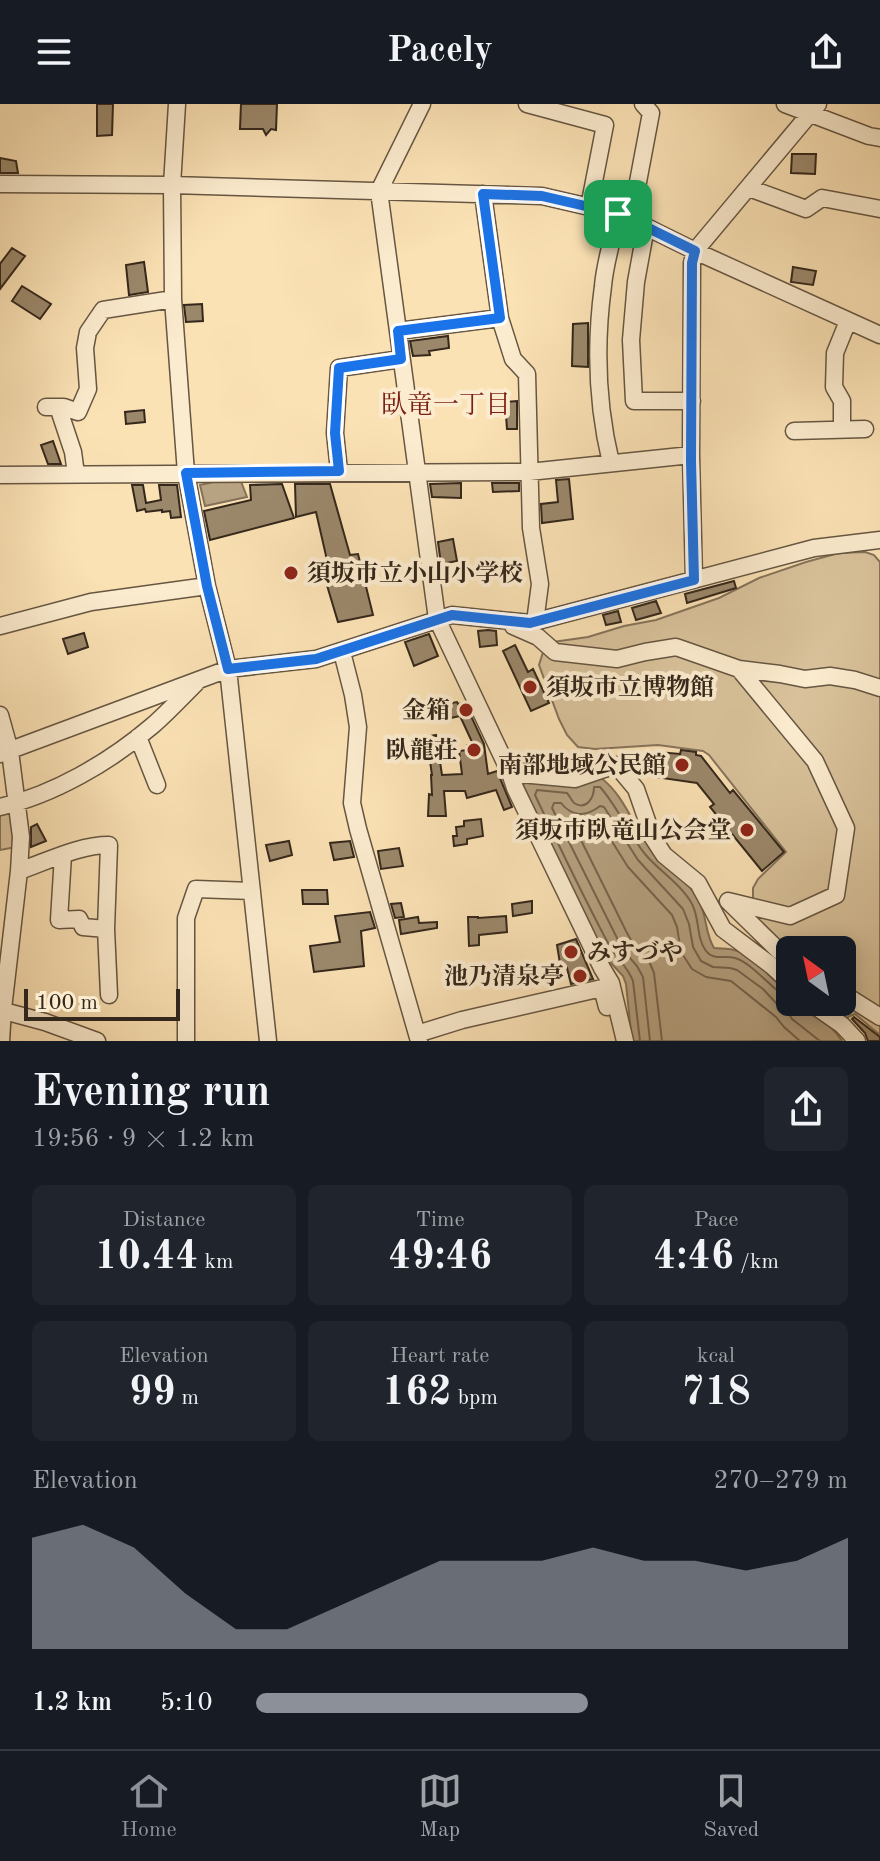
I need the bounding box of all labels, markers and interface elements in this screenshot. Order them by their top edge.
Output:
icon: menu [32,30,76,74]
icon: share [804,30,848,74]
text: Pacely [387,34,493,70]
pin [584,180,652,248]
icon: arrive [596,192,640,236]
district label: 臥竜一丁目 [381,391,511,419]
place label: 須坂市立小山小学校 [307,560,523,587]
marker: 須坂市立小山小学校 [282,564,300,582]
place label: 須坂市立博物館 [546,674,714,701]
marker: 須坂市立博物館 [521,678,539,696]
place label: 金箱 [402,697,450,724]
marker: 金箱 [457,701,475,719]
place label: 臥龍荘 [386,737,458,764]
marker: 臥龍荘 [465,741,483,759]
place label: 南部地域公民館 [498,752,666,779]
marker: 南部地域公民館 [673,756,691,774]
place label: 須坂市臥竜山公会堂 [515,817,731,844]
marker: 須坂市臥竜山公会堂 [738,821,756,839]
north arrow [776,936,856,1016]
map controls [776,936,856,1016]
place label: みすづや [587,940,683,966]
marker: みすづや [562,943,580,961]
place label: 池乃清泉亭 [444,963,564,990]
marker: 池乃清泉亭 [571,967,589,985]
scale bar [24,985,180,1021]
text: 100 m [36,992,98,1014]
button: share [764,1067,848,1151]
text: Evening run [32,1071,270,1115]
text: 19:56 · 9 × 1.2 km [32,1126,254,1152]
text: Distance [123,1209,205,1231]
text: Time [415,1209,465,1231]
text: Pace [694,1209,738,1231]
text: 10.44 [94,1238,198,1278]
text: 49:46 [388,1238,492,1278]
text: 4:46 [653,1238,734,1278]
text: km [198,1251,234,1273]
text: /km [734,1251,779,1273]
text: Elevation [119,1345,209,1367]
text: Heart rate [391,1345,489,1367]
text: kcal [697,1345,735,1367]
text: 99 [129,1374,175,1414]
text: 162 [382,1374,452,1414]
text: 718 [681,1374,751,1414]
text: m [175,1387,199,1409]
text: bpm [452,1387,498,1409]
text: Elevation [32,1468,138,1494]
text: 270–279 m [713,1468,848,1494]
text: 1.2 km [32,1690,112,1716]
text: 5:10 [160,1690,213,1716]
tab: Home [121,1769,177,1844]
tab: Map [418,1769,462,1844]
tab: Saved [703,1769,759,1844]

